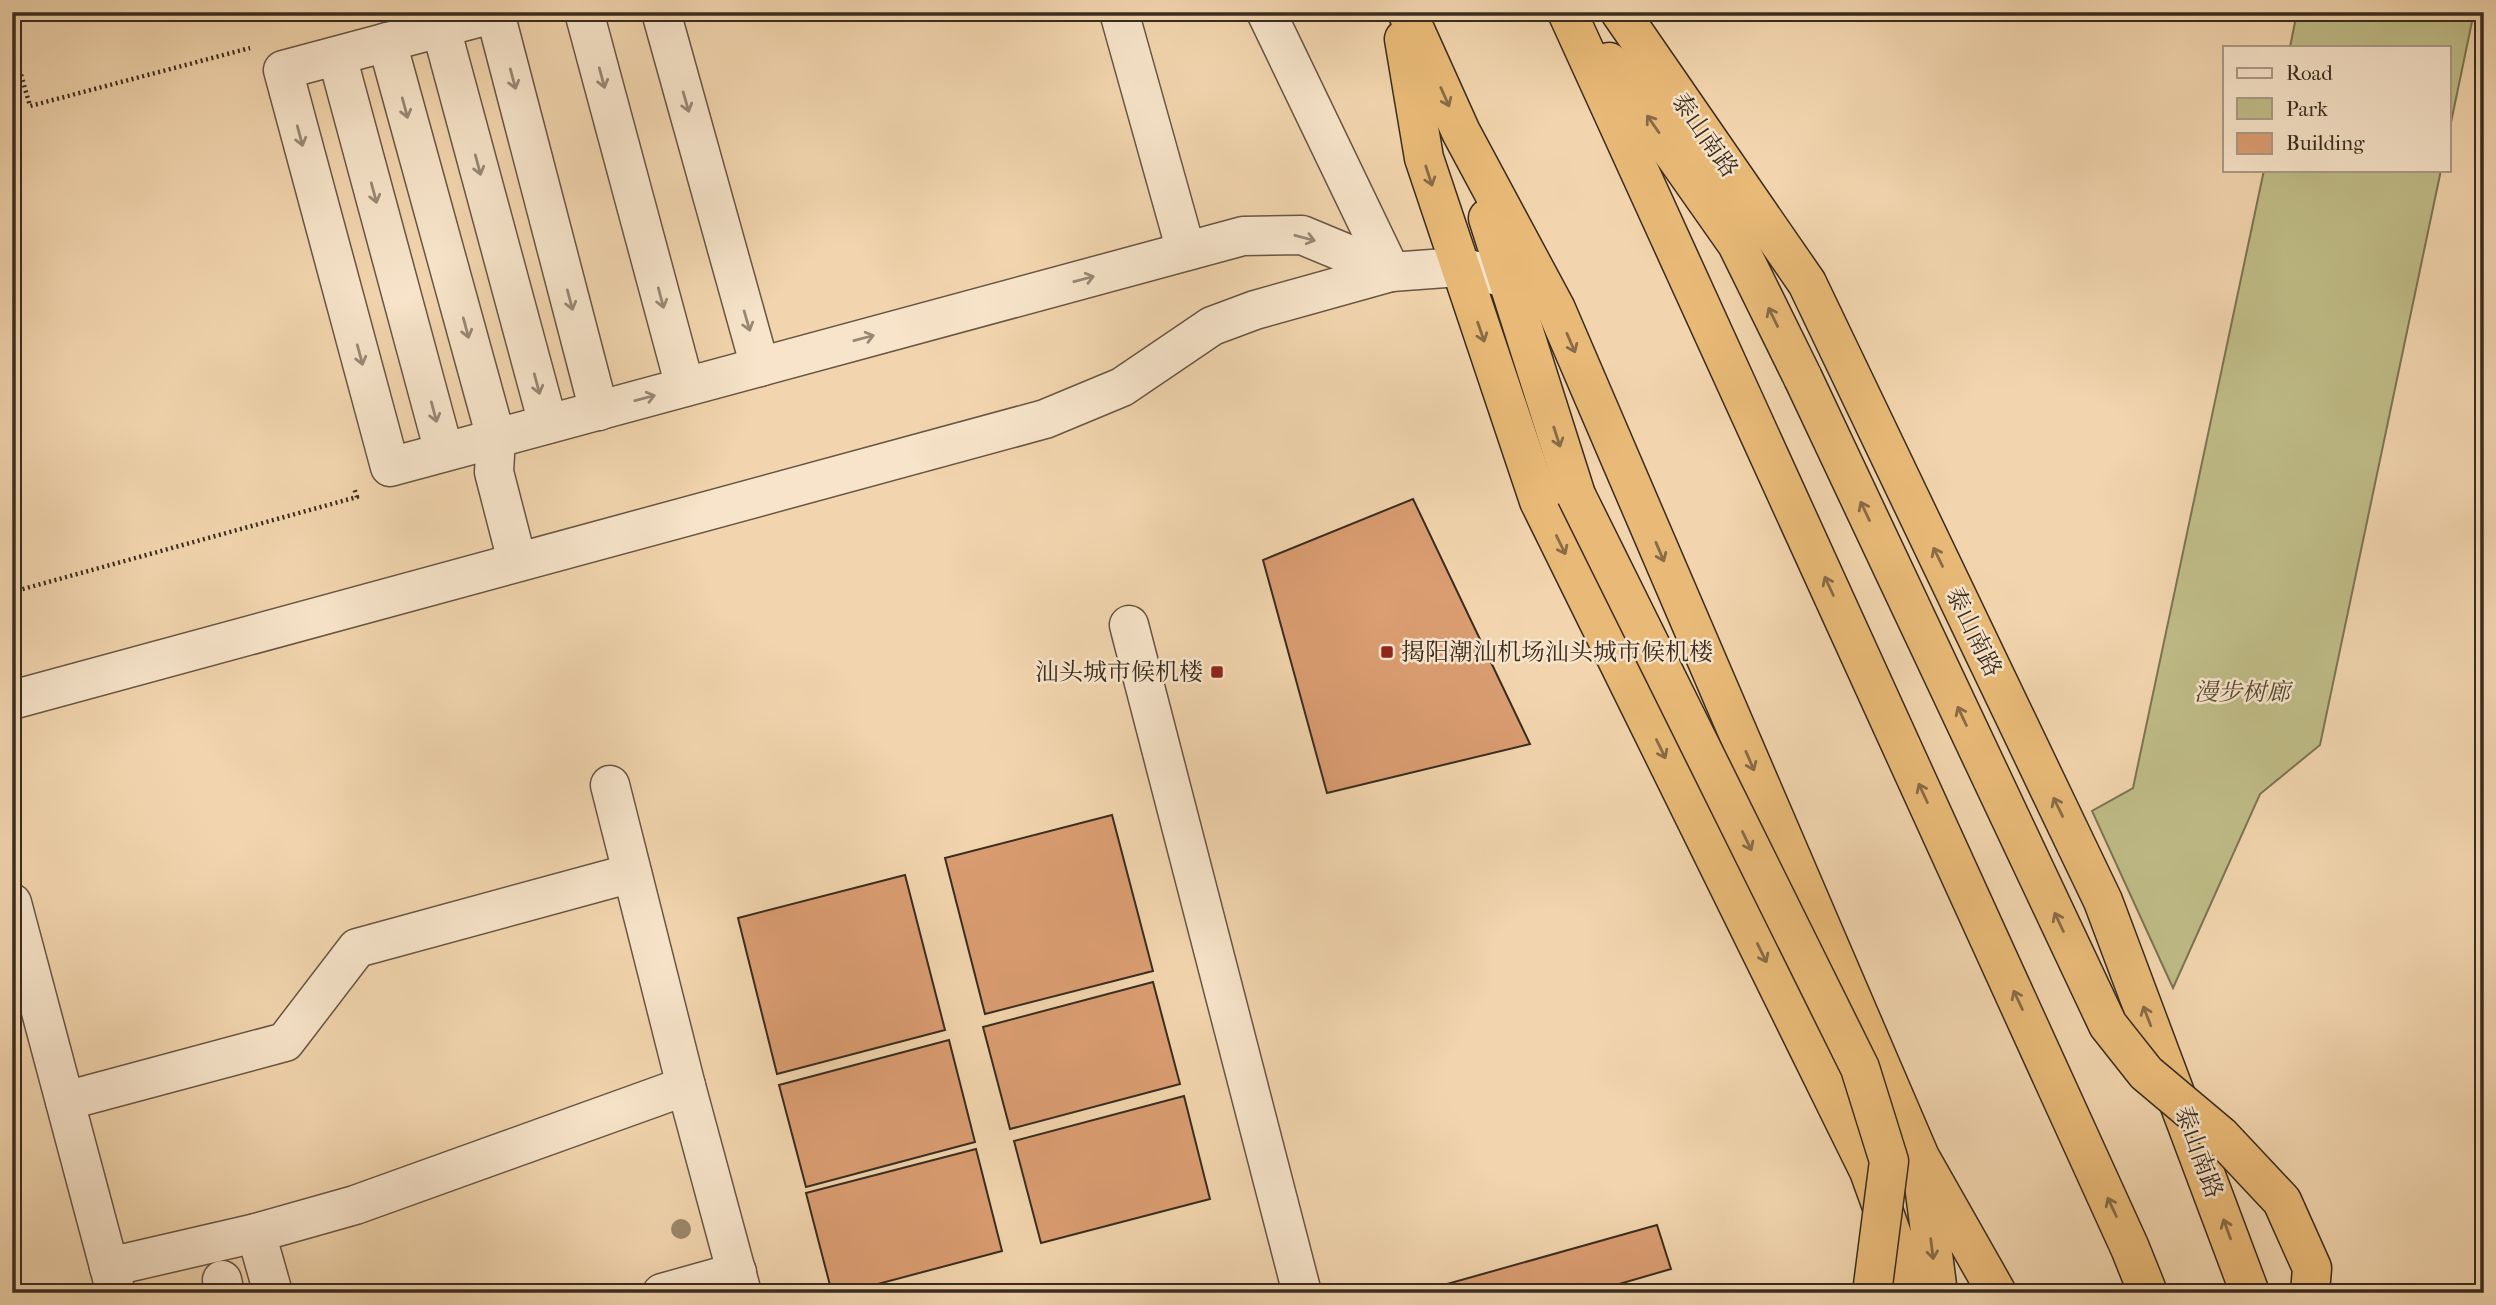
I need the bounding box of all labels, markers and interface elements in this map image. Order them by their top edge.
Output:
legend [2223,46,2450,172]
text: Road [2286,61,2333,85]
one-way arrow [596,66,609,89]
one-way arrow [507,68,520,90]
one-way arrow [1439,86,1452,107]
street label: 泰山南路 [1666,88,1744,182]
one-way arrow [680,90,693,112]
one-way arrow [400,97,413,119]
text: Park [2286,97,2328,121]
one-way arrow [1646,115,1660,134]
one-way arrow [295,124,308,146]
text: Building [2286,131,2365,155]
one-way arrow [472,153,485,176]
one-way arrow [1424,164,1437,186]
one-way arrow [369,181,382,203]
one-way arrow [1294,232,1316,245]
one-way arrow [1072,272,1095,285]
one-way arrow [656,287,669,309]
one-way arrow [564,288,577,310]
one-way arrow [1765,307,1779,328]
one-way arrow [741,309,754,332]
one-way arrow [460,316,473,338]
one-way arrow [1476,320,1488,342]
one-way arrow [853,331,875,344]
one-way arrow [1565,332,1578,353]
one-way arrow [354,344,367,366]
one-way arrow [532,373,545,395]
one-way arrow [633,391,656,404]
one-way arrow [428,401,441,423]
one-way arrow [1552,425,1564,447]
one-way arrow [1858,500,1871,521]
one-way arrow [1554,534,1568,555]
one-way arrow [1655,541,1668,562]
one-way arrow [1931,547,1945,568]
one-way arrow [1822,576,1835,598]
street label: 泰山南路 [1940,583,2008,681]
place label: 揭阳潮汕机场汕头城市候机楼 [1401,638,1713,666]
marker: 揭阳潮汕机场汕头城市候机楼 [1379,644,1395,660]
place label: 汕头城市候机楼 [1035,658,1203,686]
marker: 汕头城市候机楼 [1209,664,1225,680]
park label: 漫步树廊 [2194,678,2294,706]
one-way arrow [1955,706,1968,727]
one-way arrow [1655,738,1669,759]
one-way arrow [1744,750,1757,771]
one-way arrow [1916,783,1929,805]
one-way arrow [2051,796,2064,818]
one-way arrow [1741,830,1755,851]
one-way arrow [2052,912,2065,933]
one-way arrow [1755,942,1769,963]
one-way arrow [2011,990,2024,1012]
one-way arrow [2140,1005,2152,1027]
street label: 泰山南路 [2169,1102,2229,1202]
one-way arrow [2105,1197,2118,1219]
one-way arrow [2220,1218,2232,1240]
one-way arrow [1926,1238,1939,1260]

